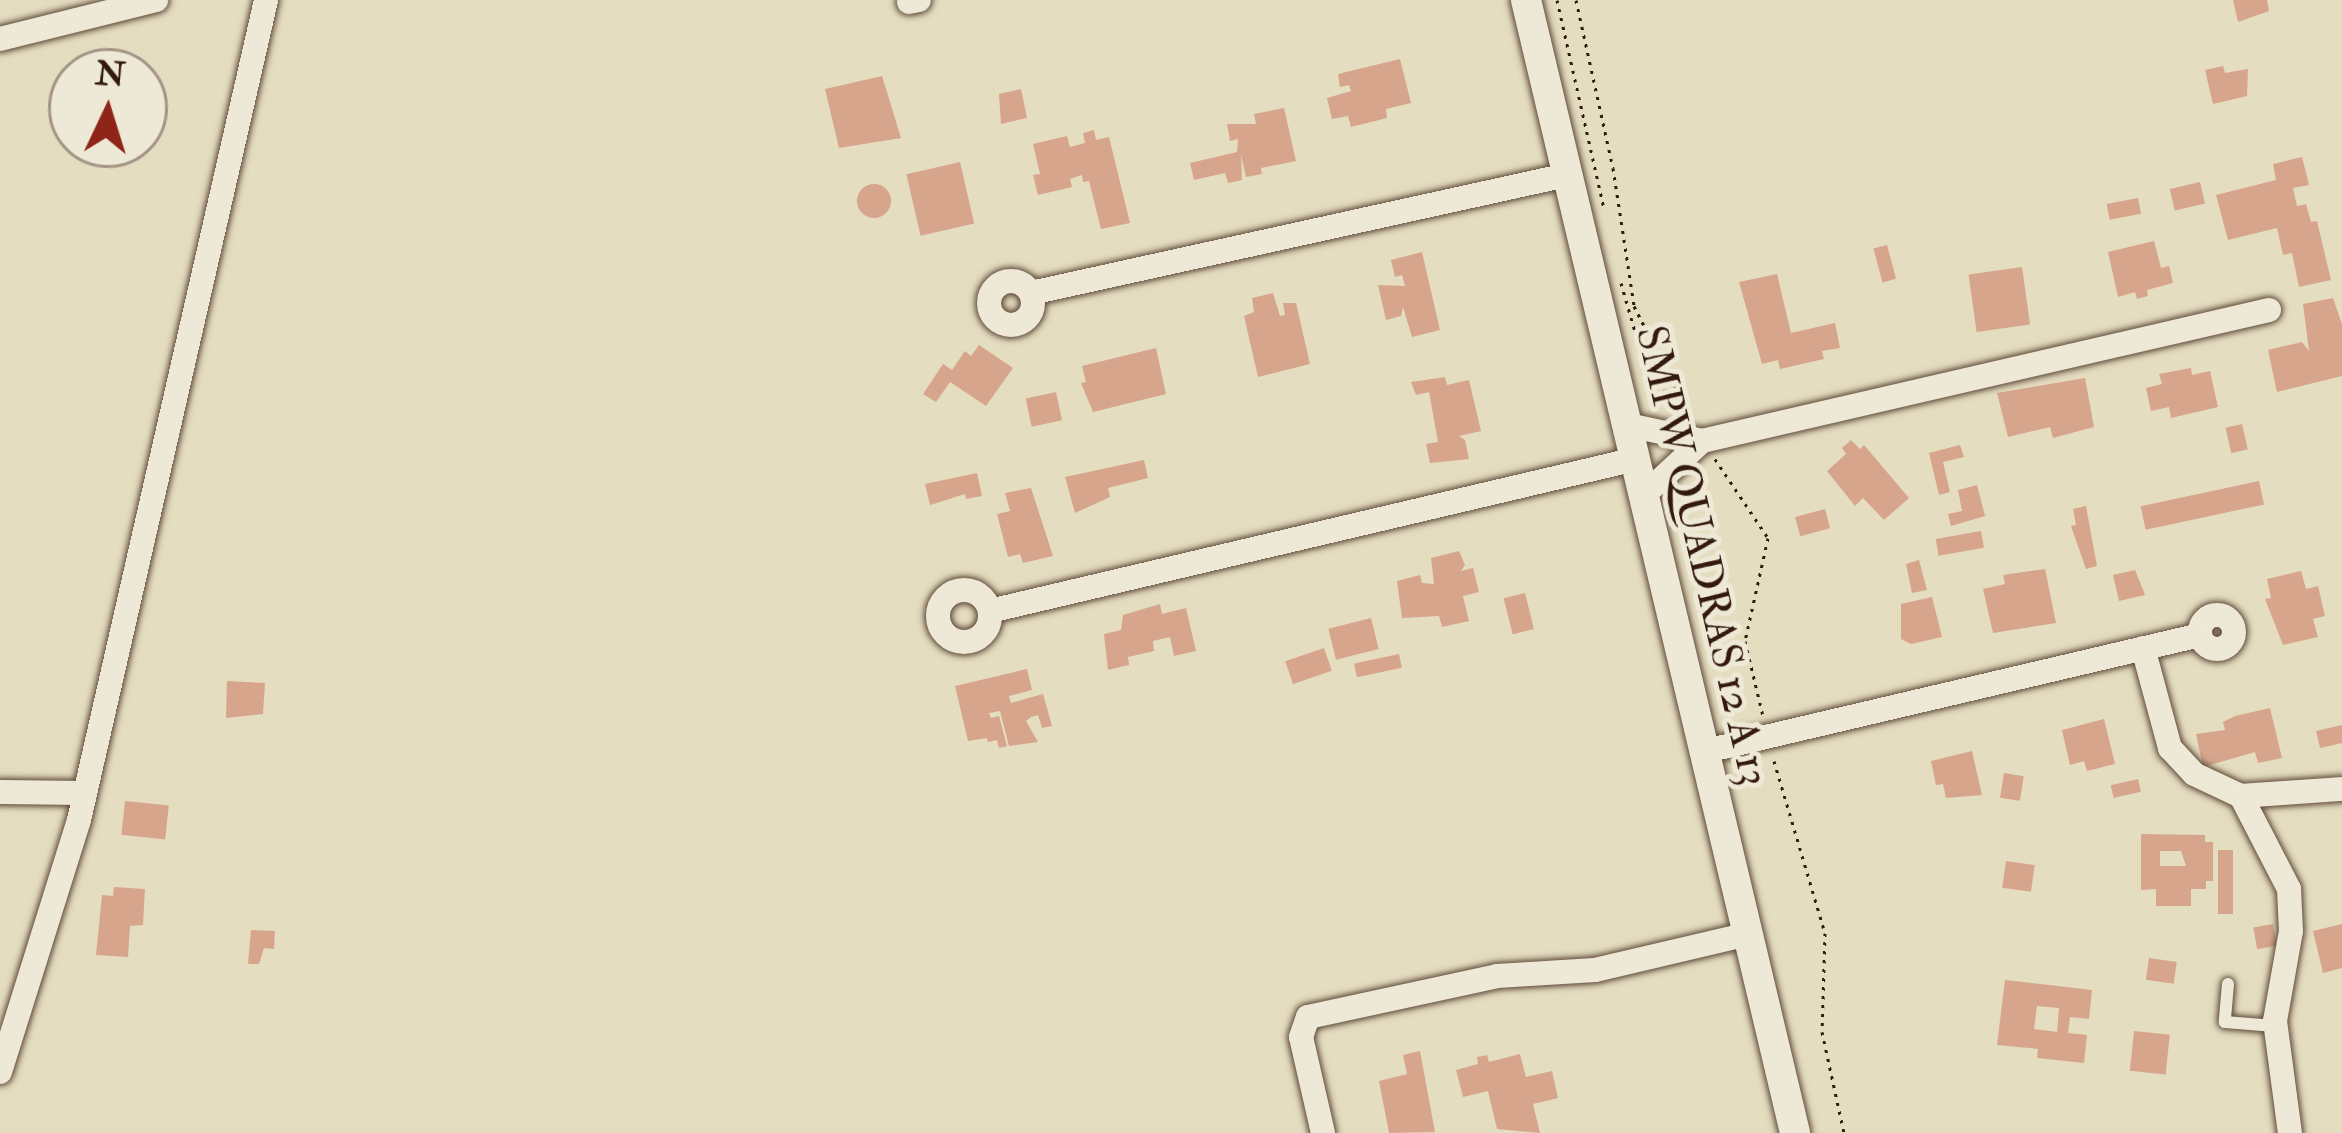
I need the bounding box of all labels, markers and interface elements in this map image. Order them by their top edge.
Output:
north arrow [48,48,168,168]
text: N [94,53,127,96]
street label: SMPW QUADRAS 12 A 13 [1625,321,1779,791]

